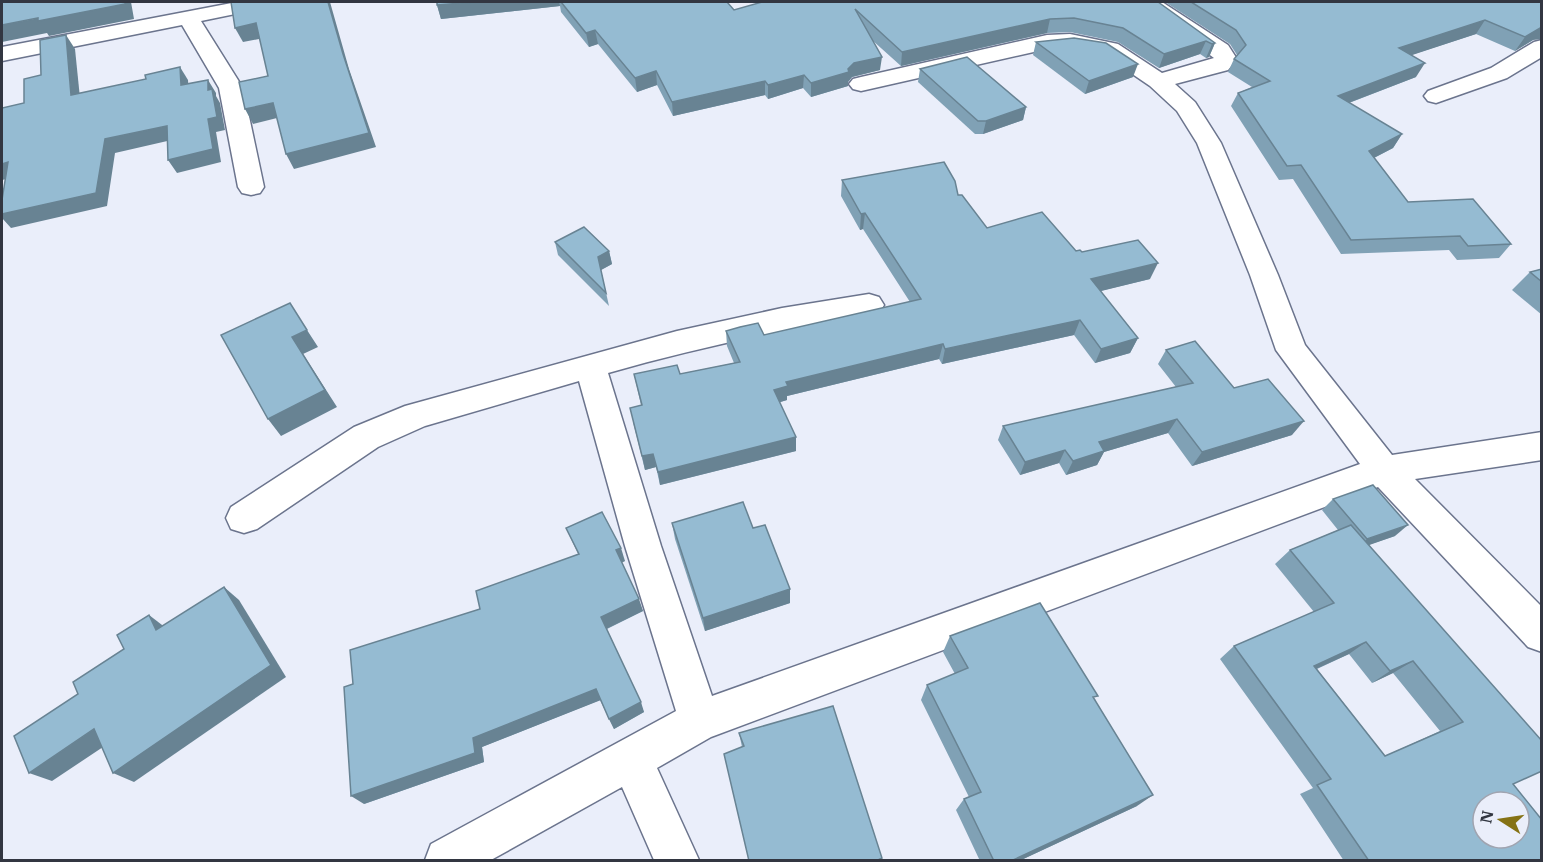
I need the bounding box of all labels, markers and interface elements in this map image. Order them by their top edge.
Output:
north arrow [1471,790,1531,850]
text: N [1475,809,1497,825]

